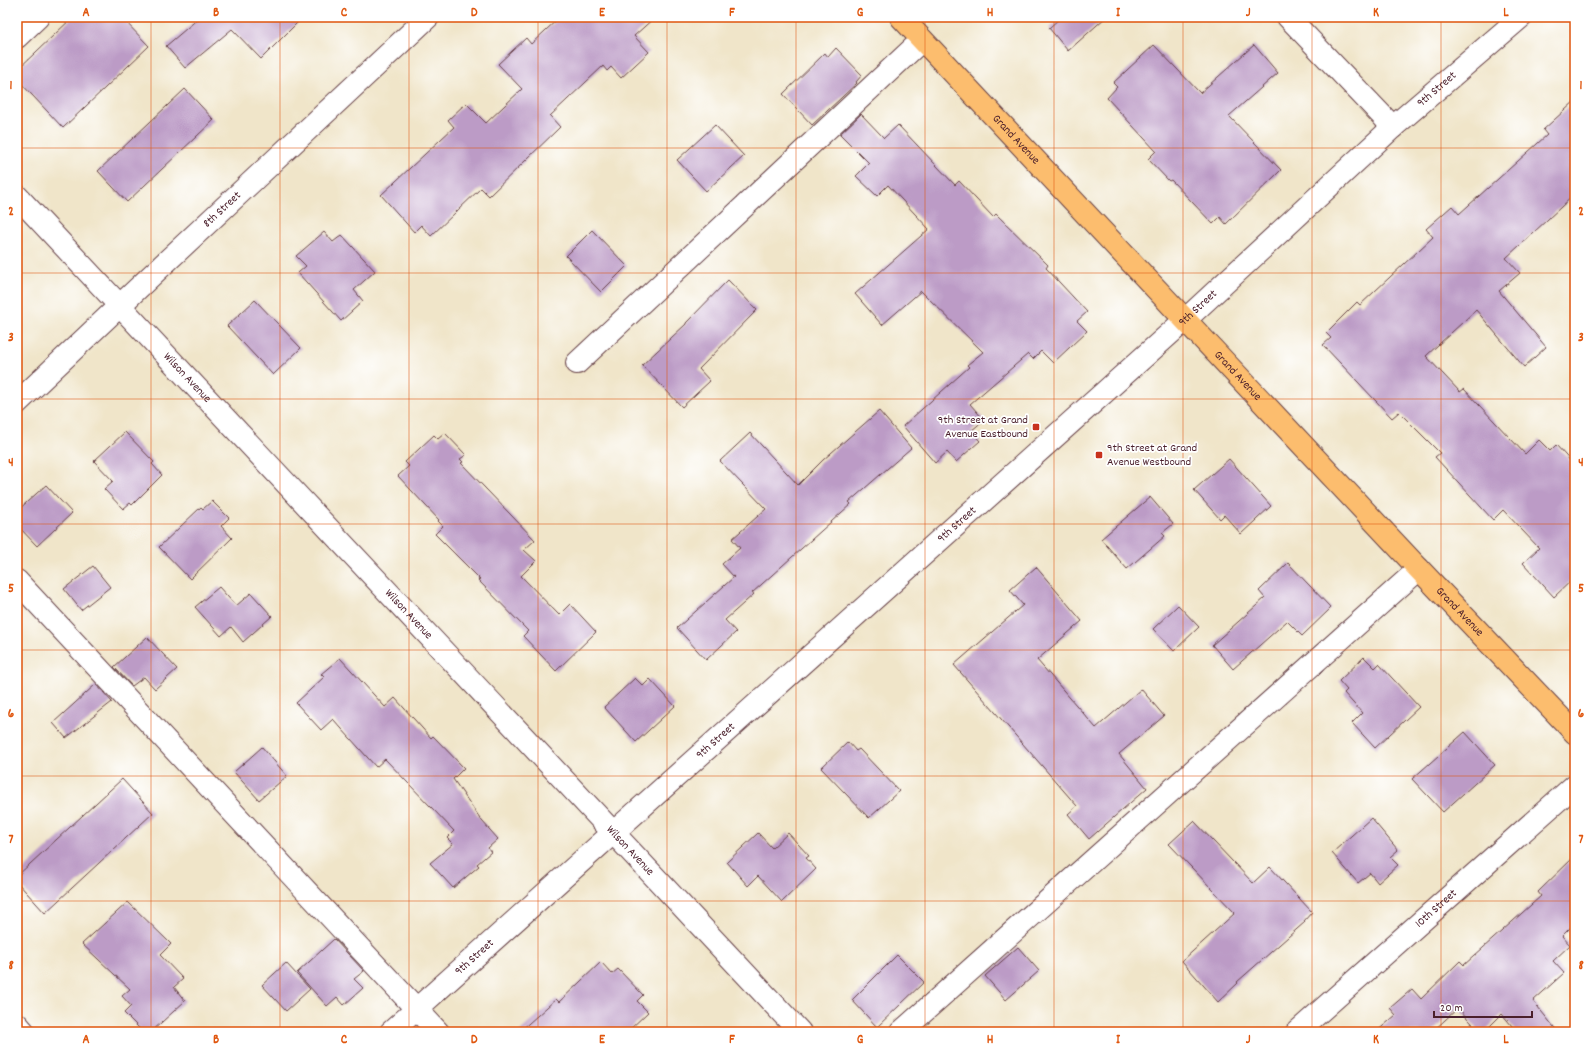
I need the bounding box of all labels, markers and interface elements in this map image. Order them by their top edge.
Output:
text: A [82,4,90,23]
text: B [213,4,219,23]
text: C [341,4,348,23]
text: D [471,4,478,23]
text: E [599,4,606,23]
text: F [729,4,735,23]
text: G [857,4,864,23]
text: H [987,4,994,23]
text: I [1116,4,1121,23]
text: J [1246,4,1251,23]
text: K [1373,4,1379,23]
text: L [1503,4,1509,23]
street label: 9th Street [1413,67,1461,111]
text: 1 [10,77,13,96]
text: 1 [1580,77,1583,96]
street label: Grand Avenue [988,111,1044,168]
street label: 8th Street [199,187,245,232]
text: 2 [8,203,14,222]
text: 2 [1578,203,1584,222]
street label: 9th Street [1175,285,1221,330]
text: 3 [8,329,14,348]
text: 3 [1578,329,1584,348]
street label: Grand Avenue [1210,347,1265,405]
street label: Wilson Avenue [159,349,215,407]
place label: 9th Street at Grand Avenue Eastbound [938,412,1028,443]
marker: 9th Street at Grand Avenue Eastbound [1031,422,1041,432]
place label: 9th Street at Grand Avenue Westbound [1107,440,1197,471]
marker: 9th Street at Grand Avenue Westbound [1094,450,1104,460]
text: 4 [8,454,14,473]
text: 4 [1578,454,1584,473]
street label: 9th Street [934,502,981,547]
text: 5 [8,580,14,599]
text: 5 [1578,580,1584,599]
street label: Grand Avenue [1432,583,1488,640]
street label: Wilson Avenue [381,585,437,643]
text: 6 [8,705,15,724]
text: 6 [1578,705,1585,724]
street label: 9th Street [692,718,739,763]
street label: Wilson Avenue [602,822,658,880]
text: 7 [9,831,14,850]
text: 7 [1579,831,1584,850]
street label: 10th Street [1411,885,1461,932]
street label: 9th Street [451,935,498,979]
text: 8 [8,957,14,976]
text: 8 [1578,957,1584,976]
scale bar [1434,993,1532,1019]
text: 20 m [1440,1000,1463,1017]
text: A [82,1031,90,1049]
text: B [213,1031,219,1049]
text: C [341,1031,348,1049]
text: D [471,1031,478,1049]
text: E [599,1031,606,1049]
text: F [729,1031,735,1049]
text: G [857,1031,864,1049]
text: H [987,1031,994,1049]
text: I [1116,1031,1121,1049]
text: J [1246,1031,1251,1049]
text: K [1373,1031,1379,1049]
text: L [1503,1031,1509,1049]

